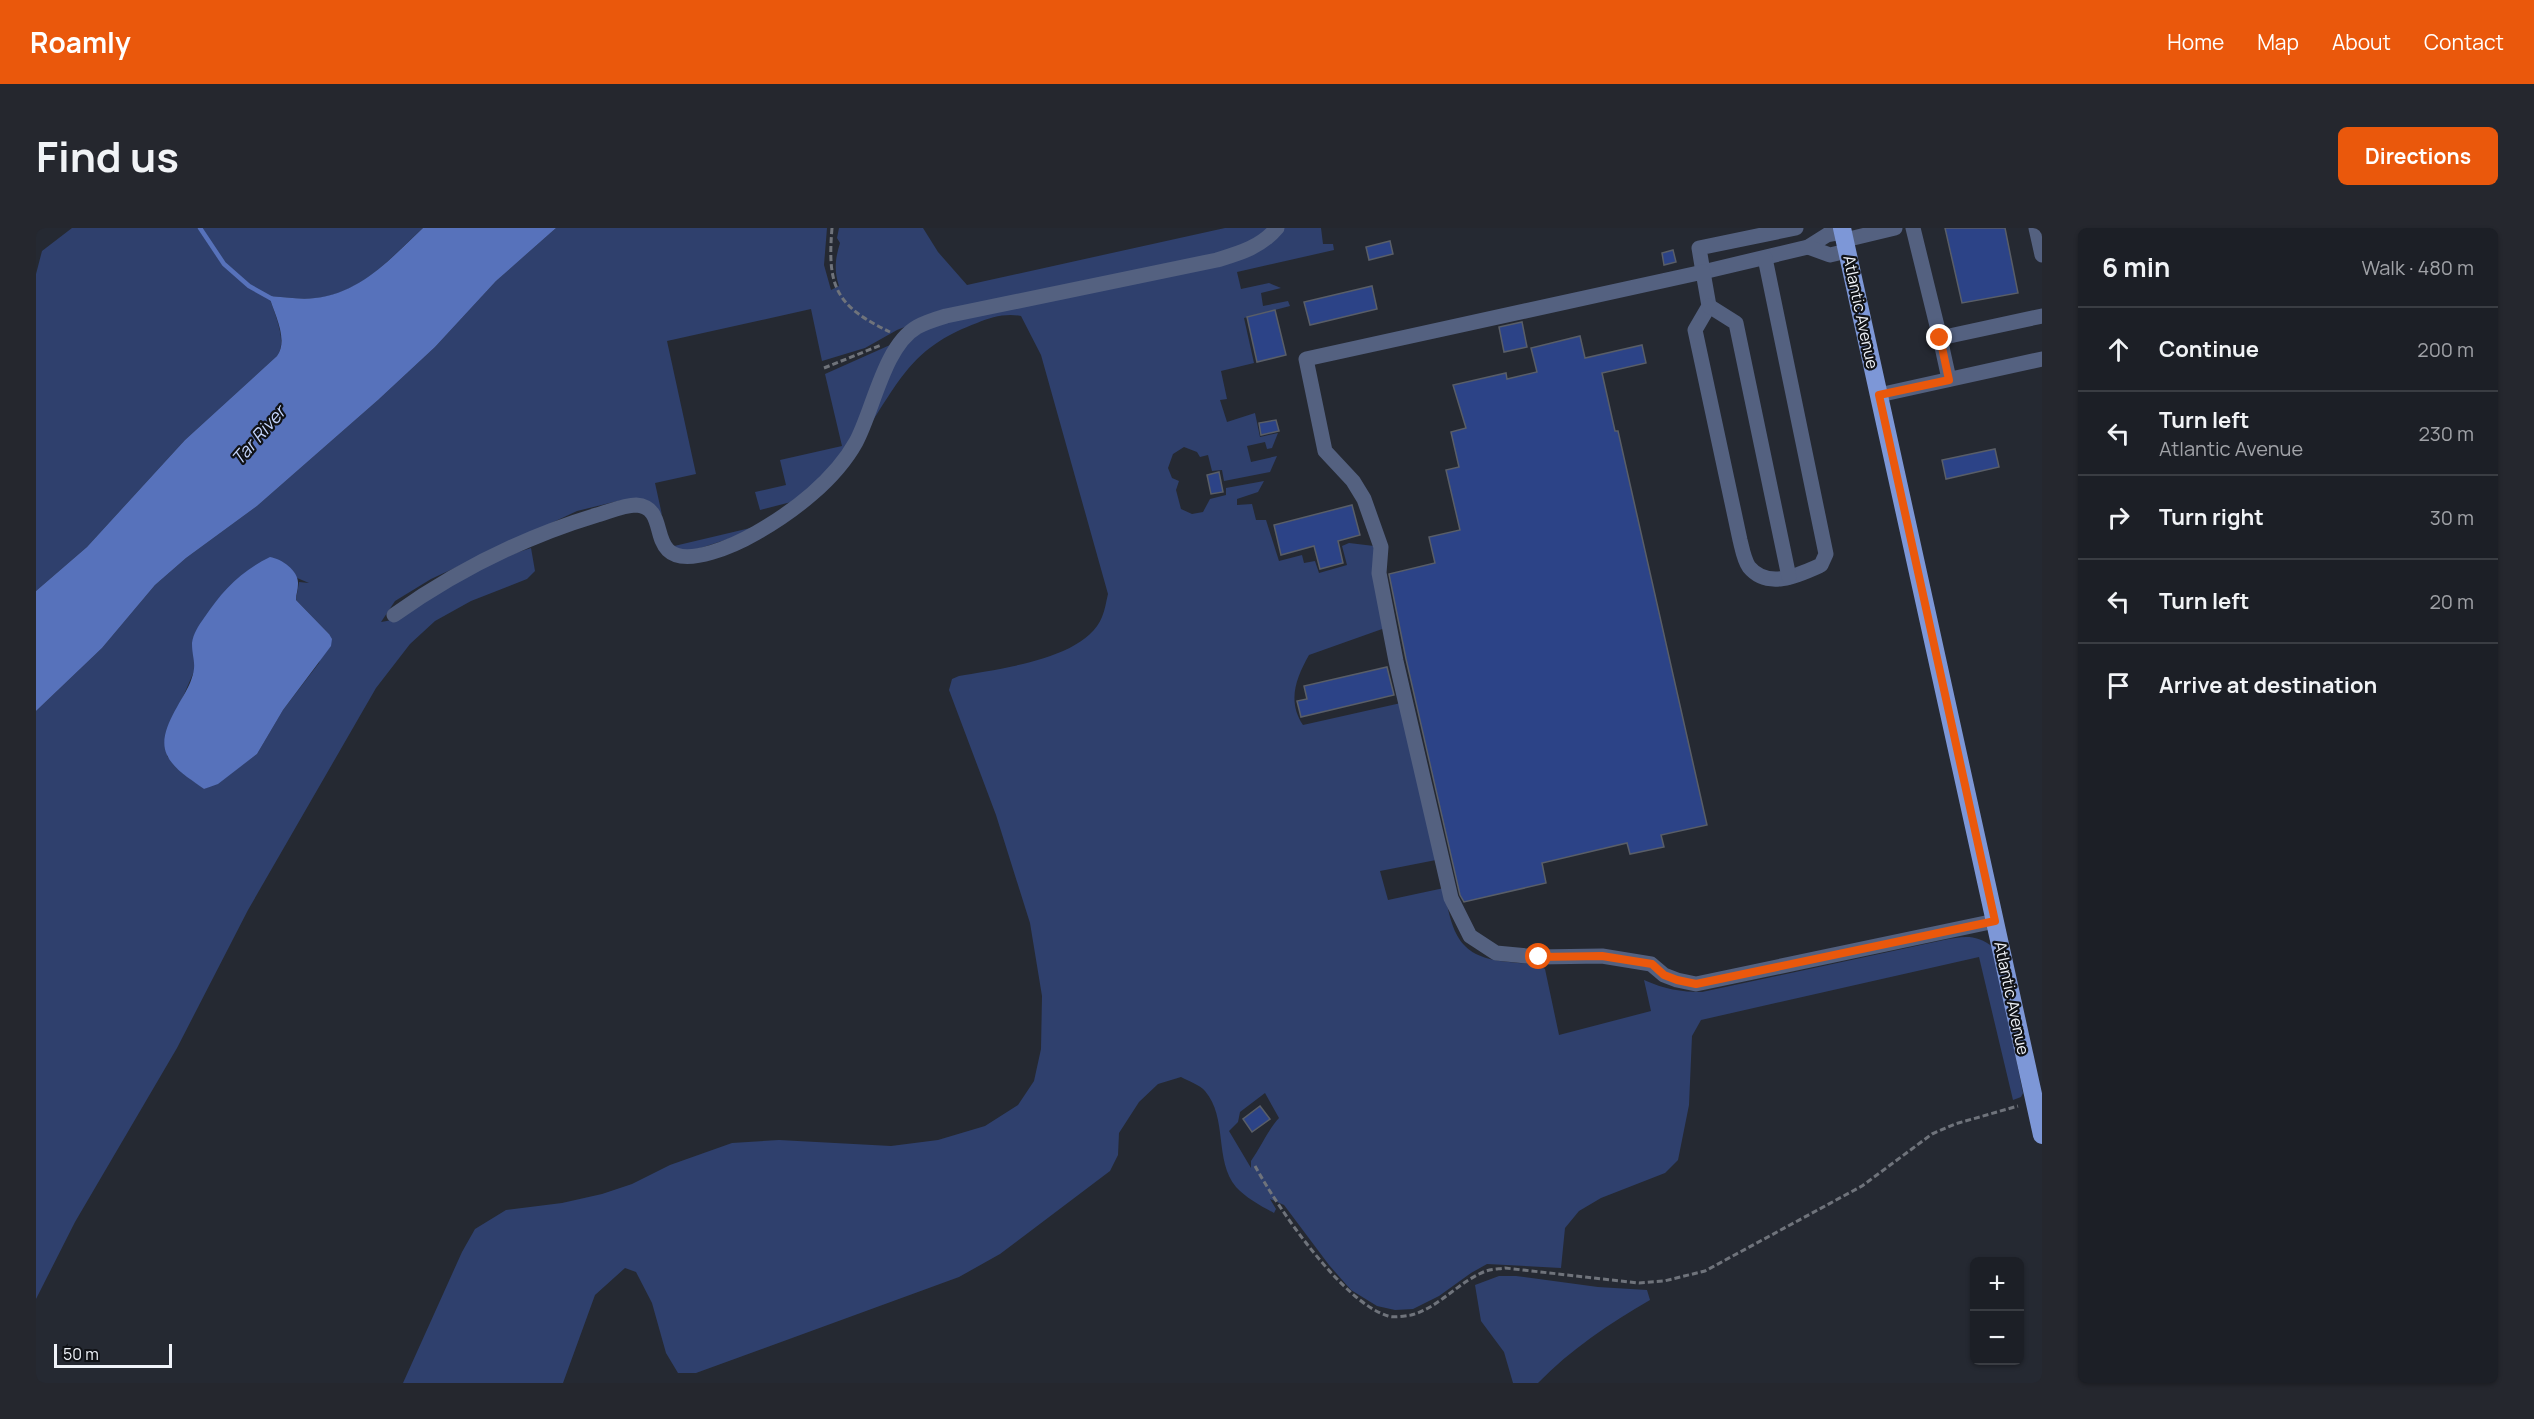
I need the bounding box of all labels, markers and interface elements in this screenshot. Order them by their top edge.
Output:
text: Roamly [30,23,131,61]
text: Home [2167,28,2224,56]
text: Map [2257,28,2299,56]
text: About [2332,28,2391,56]
text: Contact [2424,28,2504,56]
text: Find us [36,127,179,185]
button: Directions [2338,127,2498,185]
text: 6 min [2102,249,2170,285]
street label: Atlantic Avenue [1838,253,1884,371]
text: Walk · 480 m [2361,254,2474,281]
route end [1926,324,1952,350]
icon: ahead [2102,333,2135,366]
text: Continue [2159,334,2259,364]
text: 200 m [2417,336,2474,363]
water label: Tar River [226,398,292,470]
text: Turn left [2159,405,2249,435]
icon: left [2102,417,2135,450]
text: 230 m [2418,420,2474,447]
text: Atlantic Avenue [2159,435,2303,462]
icon: right [2102,501,2135,534]
text: Turn right [2159,502,2264,532]
text: 30 m [2430,504,2474,531]
icon: left [2102,585,2135,618]
text: Turn left [2159,586,2249,616]
text: 20 m [2429,588,2474,615]
icon: arrive [2102,669,2135,702]
text: Arrive at destination [2159,670,2377,700]
street label: Atlantic Avenue [1989,939,2035,1057]
route start [1525,943,1551,969]
map controls [1970,1257,2024,1365]
button: + [1970,1257,2024,1311]
button: − [1970,1311,2024,1365]
scale bar [54,1341,172,1368]
text: 50 m [63,1343,99,1365]

